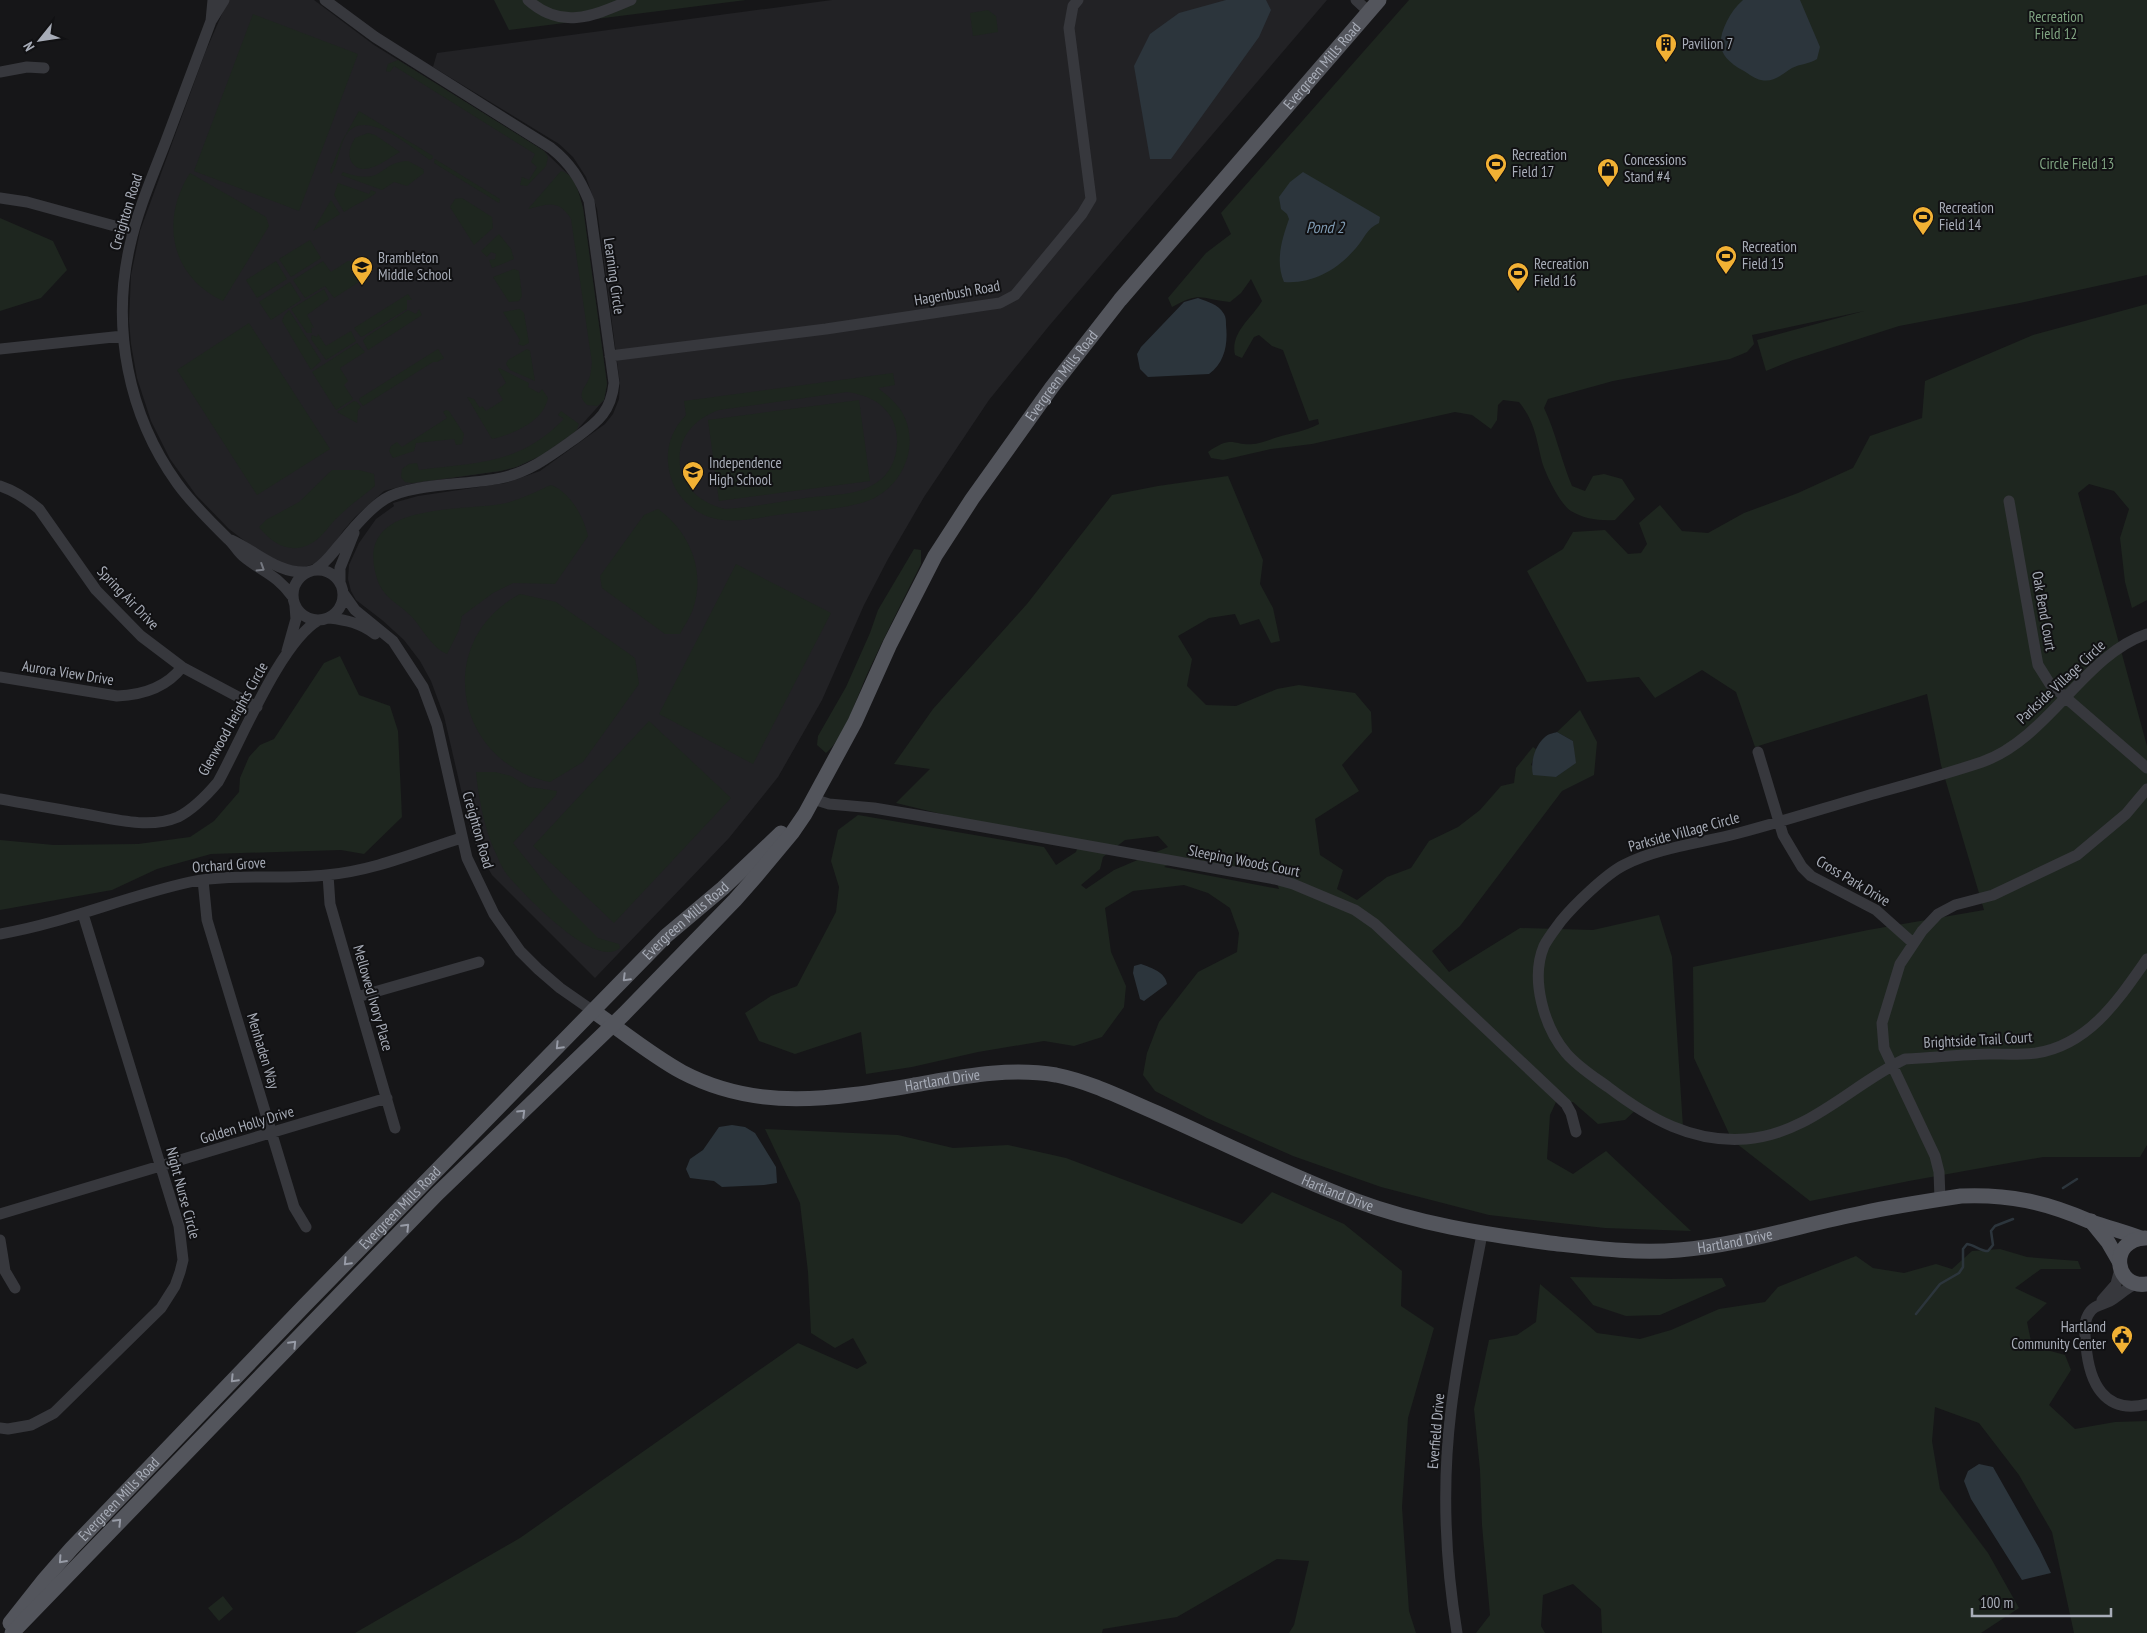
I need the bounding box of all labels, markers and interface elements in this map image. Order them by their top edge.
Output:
park label: Recreation Field 12 [2029,7,2083,43]
north arrow [15,15,65,65]
street label: Evergreen Mills Road [1279,18,1365,113]
building icon: Pavilion 7 [1654,32,1678,63]
place label: Pavilion 7 [1682,34,1733,53]
text: N [19,39,38,54]
place label: Recreation Field 17 [1512,145,1567,181]
place label: Concessions Stand #4 [1624,150,1686,186]
sports icon: Recreation Field 17 [1484,152,1508,183]
park label: Circle Field 13 [2040,154,2114,173]
shop icon: Concessions Stand #4 [1596,157,1620,188]
street label: Creighton Road [105,171,146,252]
place label: Recreation Field 14 [1939,198,1994,234]
sports icon: Recreation Field 14 [1911,205,1935,236]
water label: Pond 2 [1306,217,1346,237]
street label: Learning Circle [600,236,629,315]
place label: Recreation Field 15 [1742,237,1797,273]
sports icon: Recreation Field 15 [1714,244,1738,275]
place label: Brambleton Middle School [378,248,452,284]
place label: Recreation Field 16 [1534,254,1589,290]
school or university icon: Brambleton Middle School [350,255,374,286]
sports icon: Recreation Field 16 [1506,261,1530,292]
street label: Hagenbush Road [913,276,1001,309]
street label: Evergreen Mills Road [1021,326,1102,425]
place label: Independence High School [709,453,782,489]
school or university icon: Independence High School [681,460,705,491]
street label: Spring Air Drive [93,562,163,633]
one-way arrow [255,562,265,571]
street label: Oak Bend Court [2028,570,2061,652]
street label: Parkside Village Circle [2012,636,2109,728]
street label: Aurora View Drive [21,656,115,689]
street label: Glenwood Heights Circle [193,659,272,779]
street label: Creighton Road [458,789,499,871]
street label: Parkside Village Circle [1626,808,1742,856]
street label: Sleeping Woods Court [1187,840,1302,881]
street label: Cross Park Drive [1813,851,1894,910]
street label: Orchard Grove [191,852,266,877]
street label: Evergreen Mills Road [638,877,733,964]
street label: Mellowed Ivory Place [349,943,398,1053]
one-way arrow [623,972,632,981]
street label: Menhaden Way [243,1011,284,1091]
street label: Brightside Trail Court [1923,1027,2033,1052]
one-way arrow [556,1041,565,1050]
street label: Hartland Drive [903,1065,981,1095]
street label: Golden Holly Drive [198,1101,296,1148]
one-way arrow [517,1110,526,1119]
street label: Night Nurse Circle [162,1145,205,1241]
street label: Evergreen Mills Road [355,1162,445,1253]
street label: Hartland Drive [1299,1170,1376,1215]
one-way arrow [400,1223,409,1232]
street label: Hartland Drive [1696,1224,1774,1257]
one-way arrow [344,1256,353,1265]
place label: Hartland Community Center [2011,1317,2107,1353]
public building icon: Hartland Community Center [2110,1324,2134,1355]
one-way arrow [287,1340,296,1349]
one-way arrow [231,1373,240,1382]
street label: Everfield Drive [1423,1392,1448,1470]
street label: Evergreen Mills Road [74,1453,163,1545]
one-way arrow [112,1519,121,1528]
one-way arrow [58,1554,67,1563]
scale bar [1972,1586,2111,1618]
text: 100 m [1980,1593,2013,1612]

